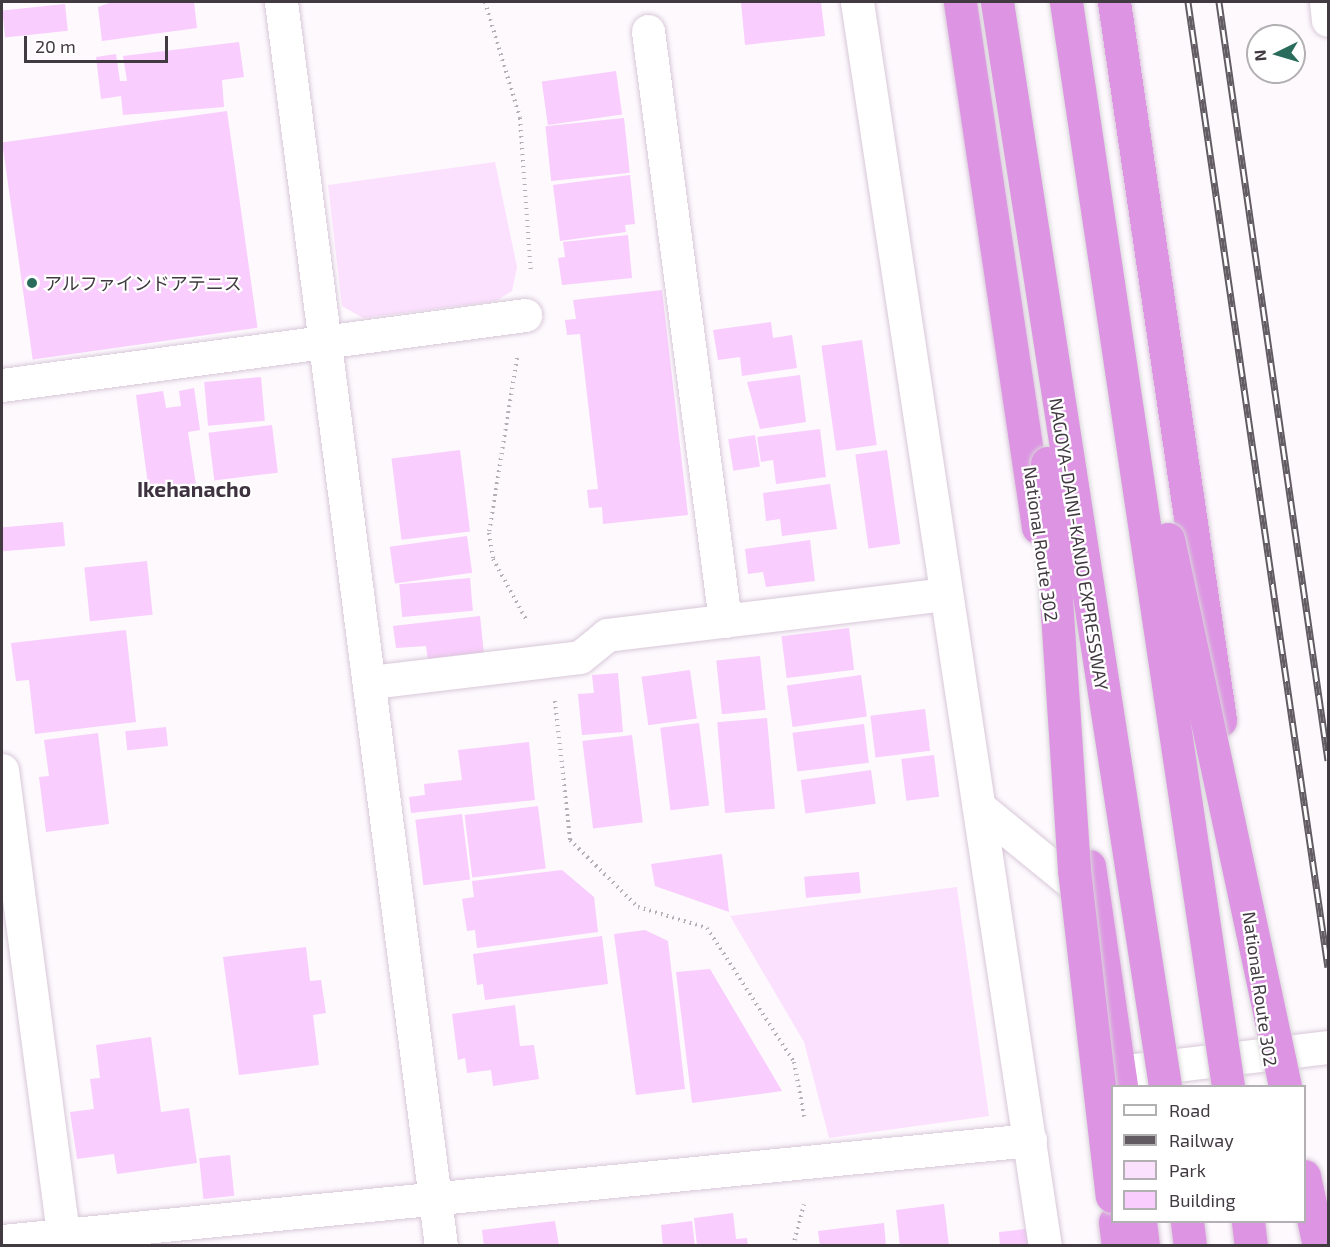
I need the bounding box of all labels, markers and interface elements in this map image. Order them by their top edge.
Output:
scale bar [27,24,171,62]
north arrow [1246,24,1306,84]
text: 20 m [35,35,76,57]
text: N [1250,49,1270,62]
place label: アルファインドアテニス [44,272,242,294]
marker: アルファインドアテニス [25,276,39,290]
street label: NAGOYA-DAINI-KANJO EXPRESSWAY [1045,396,1113,692]
street label: National Route 302 [1019,465,1063,623]
district label: Ikehanacho [137,476,251,502]
street label: National Route 302 [1238,910,1282,1068]
legend [1111,1085,1306,1223]
text: Road [1169,1099,1210,1121]
text: Railway [1169,1129,1234,1151]
text: Park [1169,1159,1206,1181]
text: Building [1169,1189,1236,1211]

